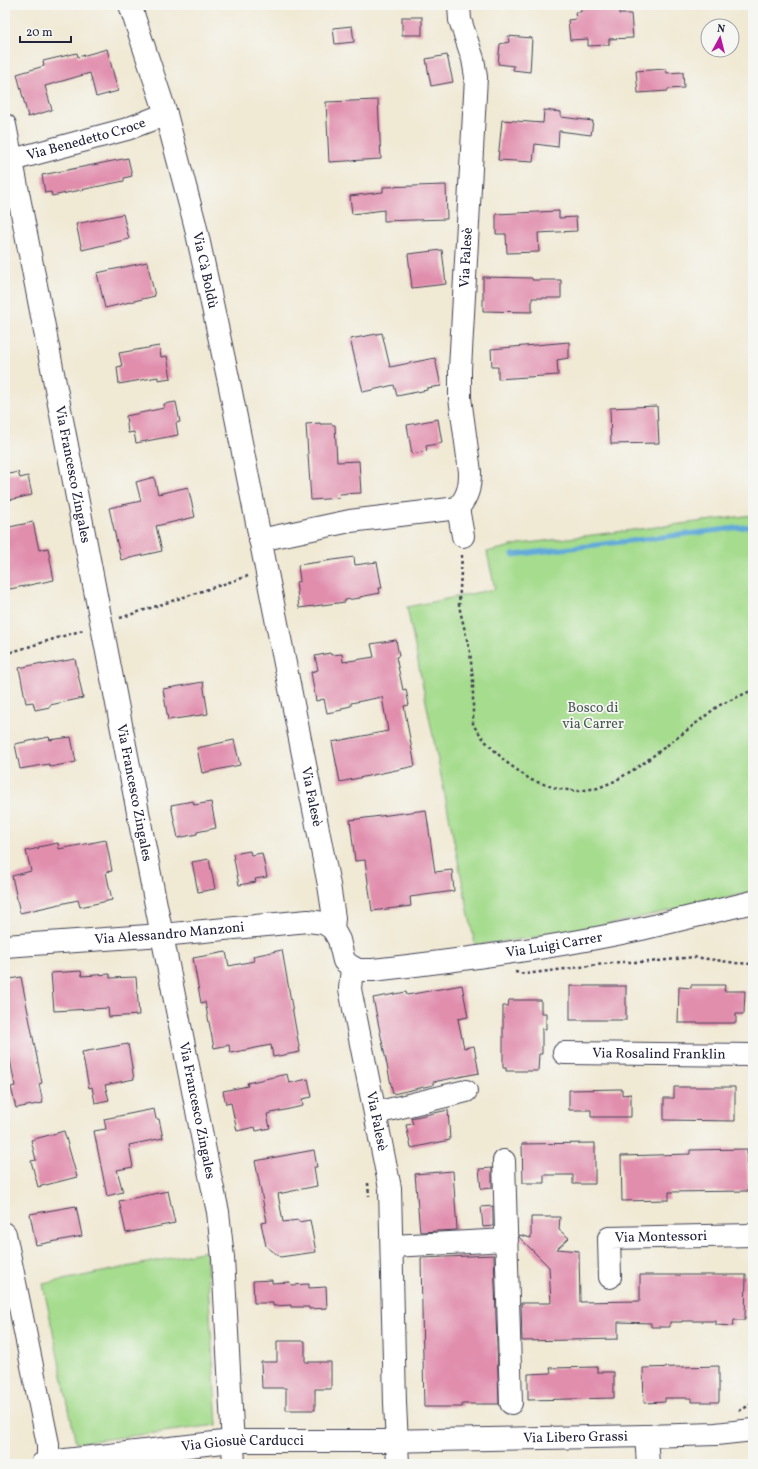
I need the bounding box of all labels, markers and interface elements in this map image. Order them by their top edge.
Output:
scale bar [20,18,71,44]
north arrow [700,18,740,58]
text: N [716,22,726,37]
text: 20 m [26,25,53,41]
street label: Via Benedetto Croce [24,113,149,165]
street label: Via Falesè [455,226,477,288]
street label: Via Cà Boldù [187,230,222,311]
street label: Via Francesco Zingales [50,404,95,545]
park label: Bosco di via Carrer [562,699,624,734]
street label: Via Francesco Zingales [112,722,157,863]
street label: Via Falesè [296,765,327,829]
street label: Via Alessandro Manzoni [94,918,245,949]
street label: Via Luigi Carrer [505,928,604,963]
street label: Via Francesco Zingales [174,1040,220,1181]
street label: Via Rosalind Franklin [592,1044,726,1064]
street label: Via Falesè [361,1090,392,1153]
street label: Via Montessori [615,1226,707,1247]
street label: Via Libero Grassi [523,1427,628,1448]
street label: Via Giosuè Carducci [180,1432,304,1456]

